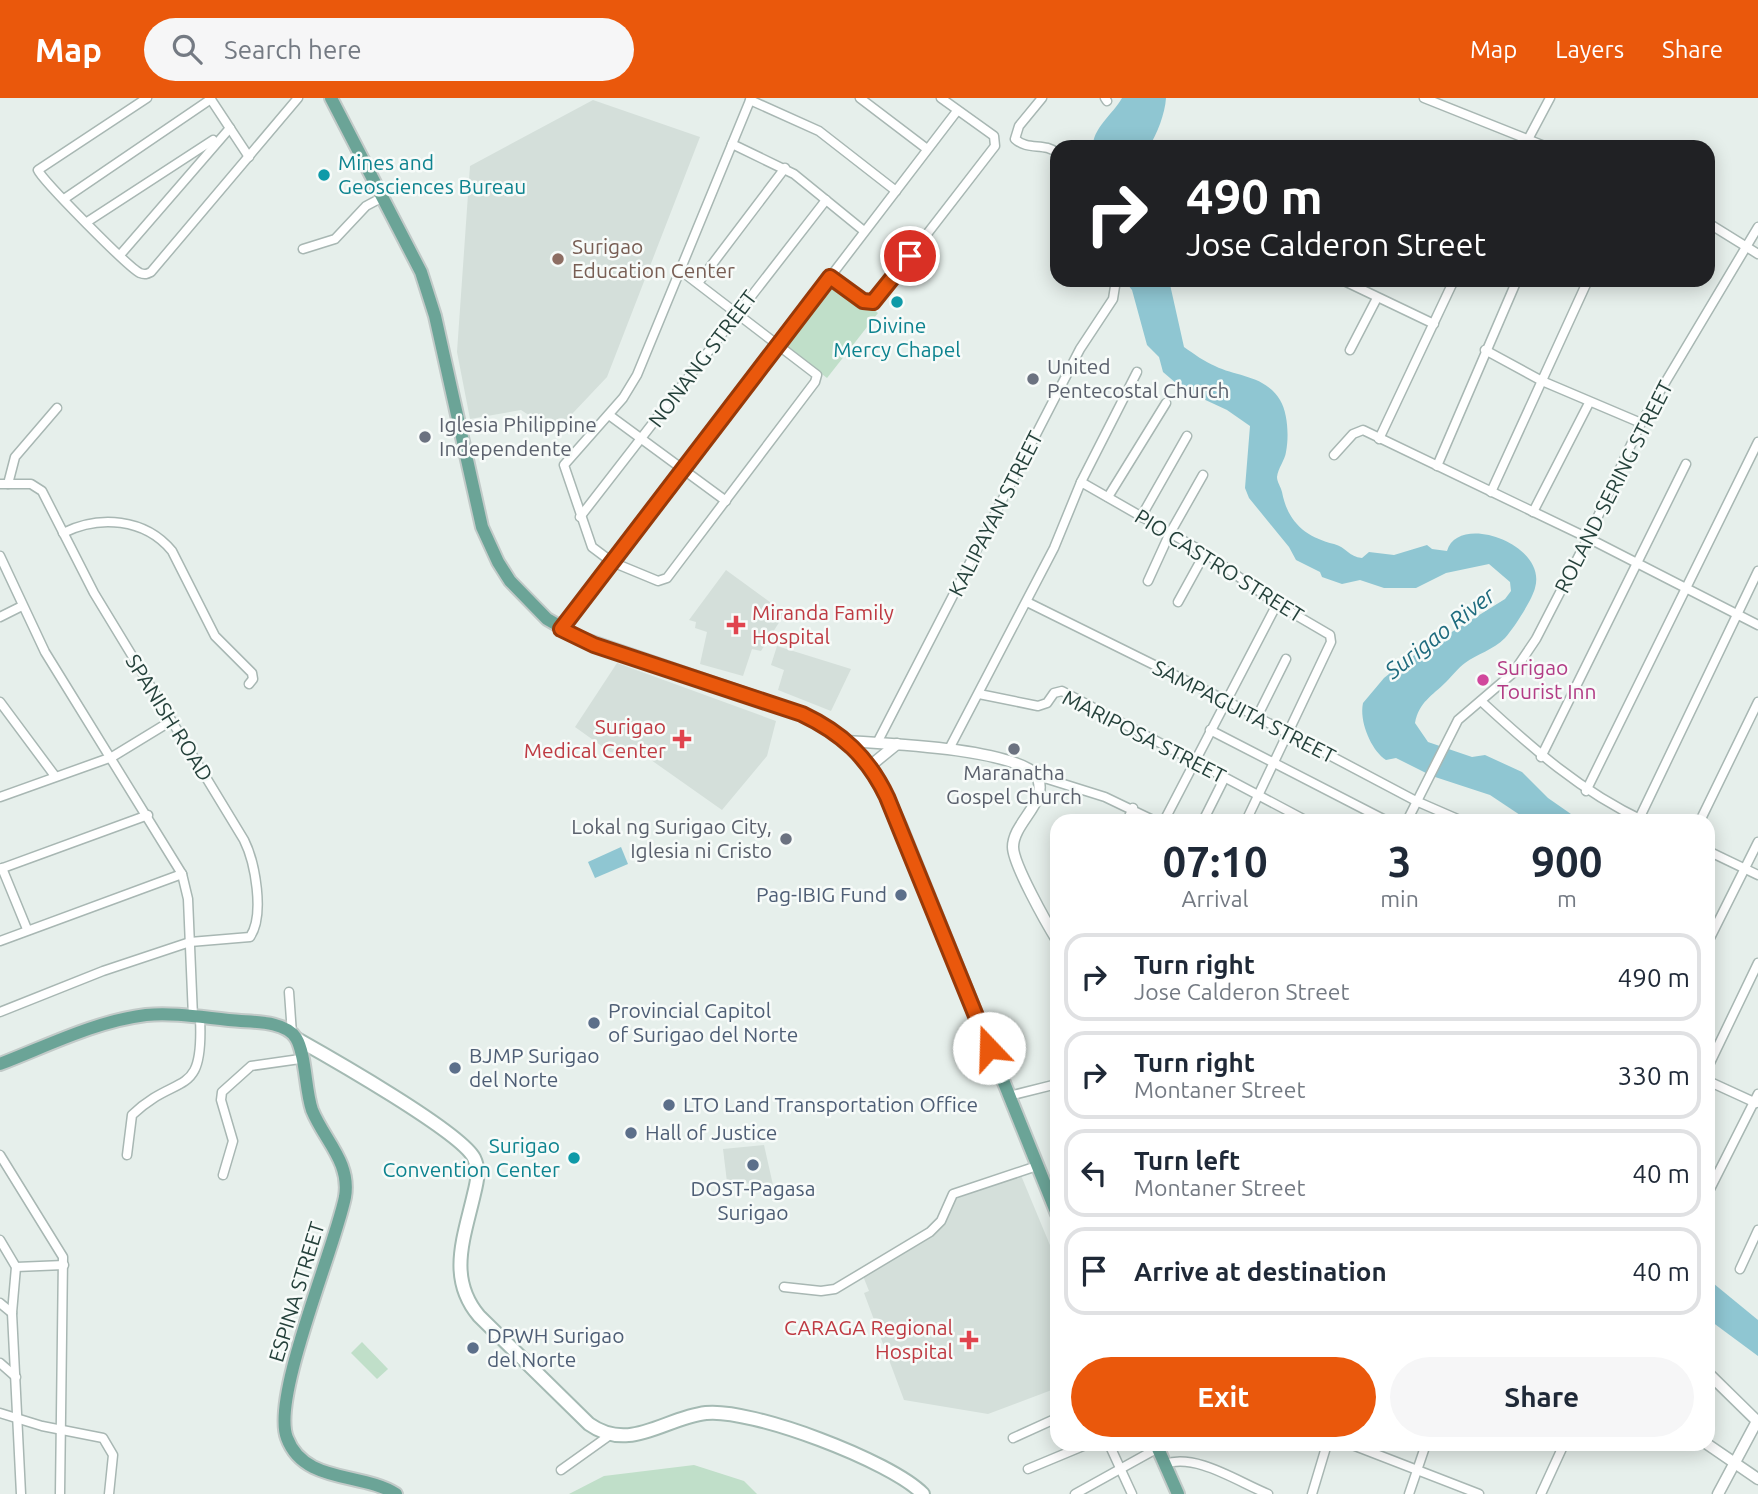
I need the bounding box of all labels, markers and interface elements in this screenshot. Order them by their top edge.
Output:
search box [144,18,634,81]
icon: search [168,30,206,68]
text: Map [35,31,102,68]
text: Search here [224,35,362,64]
text: Map [1470,36,1517,63]
text: Layers [1555,36,1624,63]
text: Share [1662,36,1723,63]
place label: Mines and Geosciences Bureau [338,150,526,198]
marker: Mines and Geosciences Bureau [316,167,332,183]
icon: right [1071,168,1162,259]
text: 490 m [1186,168,1323,223]
pin [880,226,940,286]
text: Jose Calderon Street [1186,226,1486,262]
place label: Surigao Education Center [572,234,735,282]
icon: arrive [891,237,929,275]
marker: Surigao Education Center [550,251,566,267]
street label: NONANG STREET [643,285,762,431]
marker: Divine Mercy Chapel [889,294,905,310]
place label: Divine Mercy Chapel [833,313,961,361]
place label: United Pentecostal Church [1047,354,1230,402]
marker: United Pentecostal Church [1025,371,1041,387]
street label: ROLAND SERING STREET [1549,376,1677,597]
place label: Iglesia Philippine Independente [439,412,597,460]
street label: KALIPAYAN STREET [943,427,1047,600]
marker: Iglesia Philippine Independente [417,429,433,445]
street label: PIO CASTRO STREET [1131,504,1308,627]
water label: Surigao River [1379,581,1500,684]
place label: Miranda Family Hospital [752,600,894,648]
marker: Miranda Family Hospital [726,615,746,635]
street label: SPANISH ROAD [121,650,218,785]
street label: SAMPAGUITA STREET [1149,655,1340,768]
place label: Surigao Tourist Inn [1497,655,1597,703]
marker: Surigao Tourist Inn [1475,672,1491,688]
street label: MARIPOSA STREET [1059,685,1230,788]
place label: Surigao Medical Center [524,714,666,762]
marker: Surigao Medical Center [672,729,692,749]
marker: Maranatha Gospel Church [1006,741,1022,757]
place label: Maranatha Gospel Church [946,760,1082,808]
place label: Lokal ng Surigao City, Iglesia ni Cristo [571,814,772,862]
marker: Lokal ng Surigao City, Iglesia ni Cristo [778,831,794,847]
text: 07:10 [1163,838,1268,885]
text: 3 [1388,838,1411,885]
text: 900 [1531,838,1602,885]
place label: Pag-IBIG Fund [756,882,887,906]
text: Arrival [1182,886,1249,911]
text: min [1380,886,1419,911]
text: m [1557,886,1577,911]
marker: Pag-IBIG Fund [893,887,909,903]
text: Turn right [1134,950,1255,979]
icon: right [1075,958,1113,996]
text: 490 m [1618,963,1690,992]
text: Jose Calderon Street [1134,979,1350,1004]
place label: Provincial Capitol of Surigao del Norte [608,998,798,1046]
position arrow [952,1011,1026,1085]
marker: Provincial Capitol of Surigao del Norte [586,1015,602,1031]
place label: BJMP Surigao del Norte [469,1043,600,1091]
text: Turn right [1134,1048,1255,1077]
icon: right [1075,1056,1113,1094]
marker: BJMP Surigao del Norte [447,1060,463,1076]
text: 330 m [1618,1061,1690,1090]
text: Montaner Street [1134,1077,1305,1102]
place label: LTO Land Transportation Office [683,1092,978,1116]
marker: LTO Land Transportation Office [661,1097,677,1113]
place label: Hall of Justice [645,1120,777,1144]
marker: Hall of Justice [623,1125,639,1141]
place label: Surigao Convention Center [382,1133,560,1181]
text: Turn left [1134,1146,1240,1175]
marker: Surigao Convention Center [566,1150,582,1166]
icon: left [1075,1154,1113,1192]
marker: DOST-Pagasa Surigao [745,1157,761,1173]
text: 40 m [1632,1159,1690,1188]
text: Montaner Street [1134,1175,1305,1200]
place label: DOST-Pagasa Surigao [691,1176,815,1224]
street label: ESPINA STREET [263,1218,329,1365]
icon: arrive [1075,1252,1113,1290]
text: Arrive at destination [1134,1257,1387,1286]
text: 40 m [1632,1257,1690,1286]
place label: CARAGA Regional Hospital [784,1315,953,1363]
place label: DPWH Surigao del Norte [487,1323,624,1371]
marker: CARAGA Regional Hospital [959,1330,979,1350]
marker: DPWH Surigao del Norte [465,1340,481,1356]
button: Exit [1071,1357,1376,1437]
button: Share [1390,1357,1694,1437]

